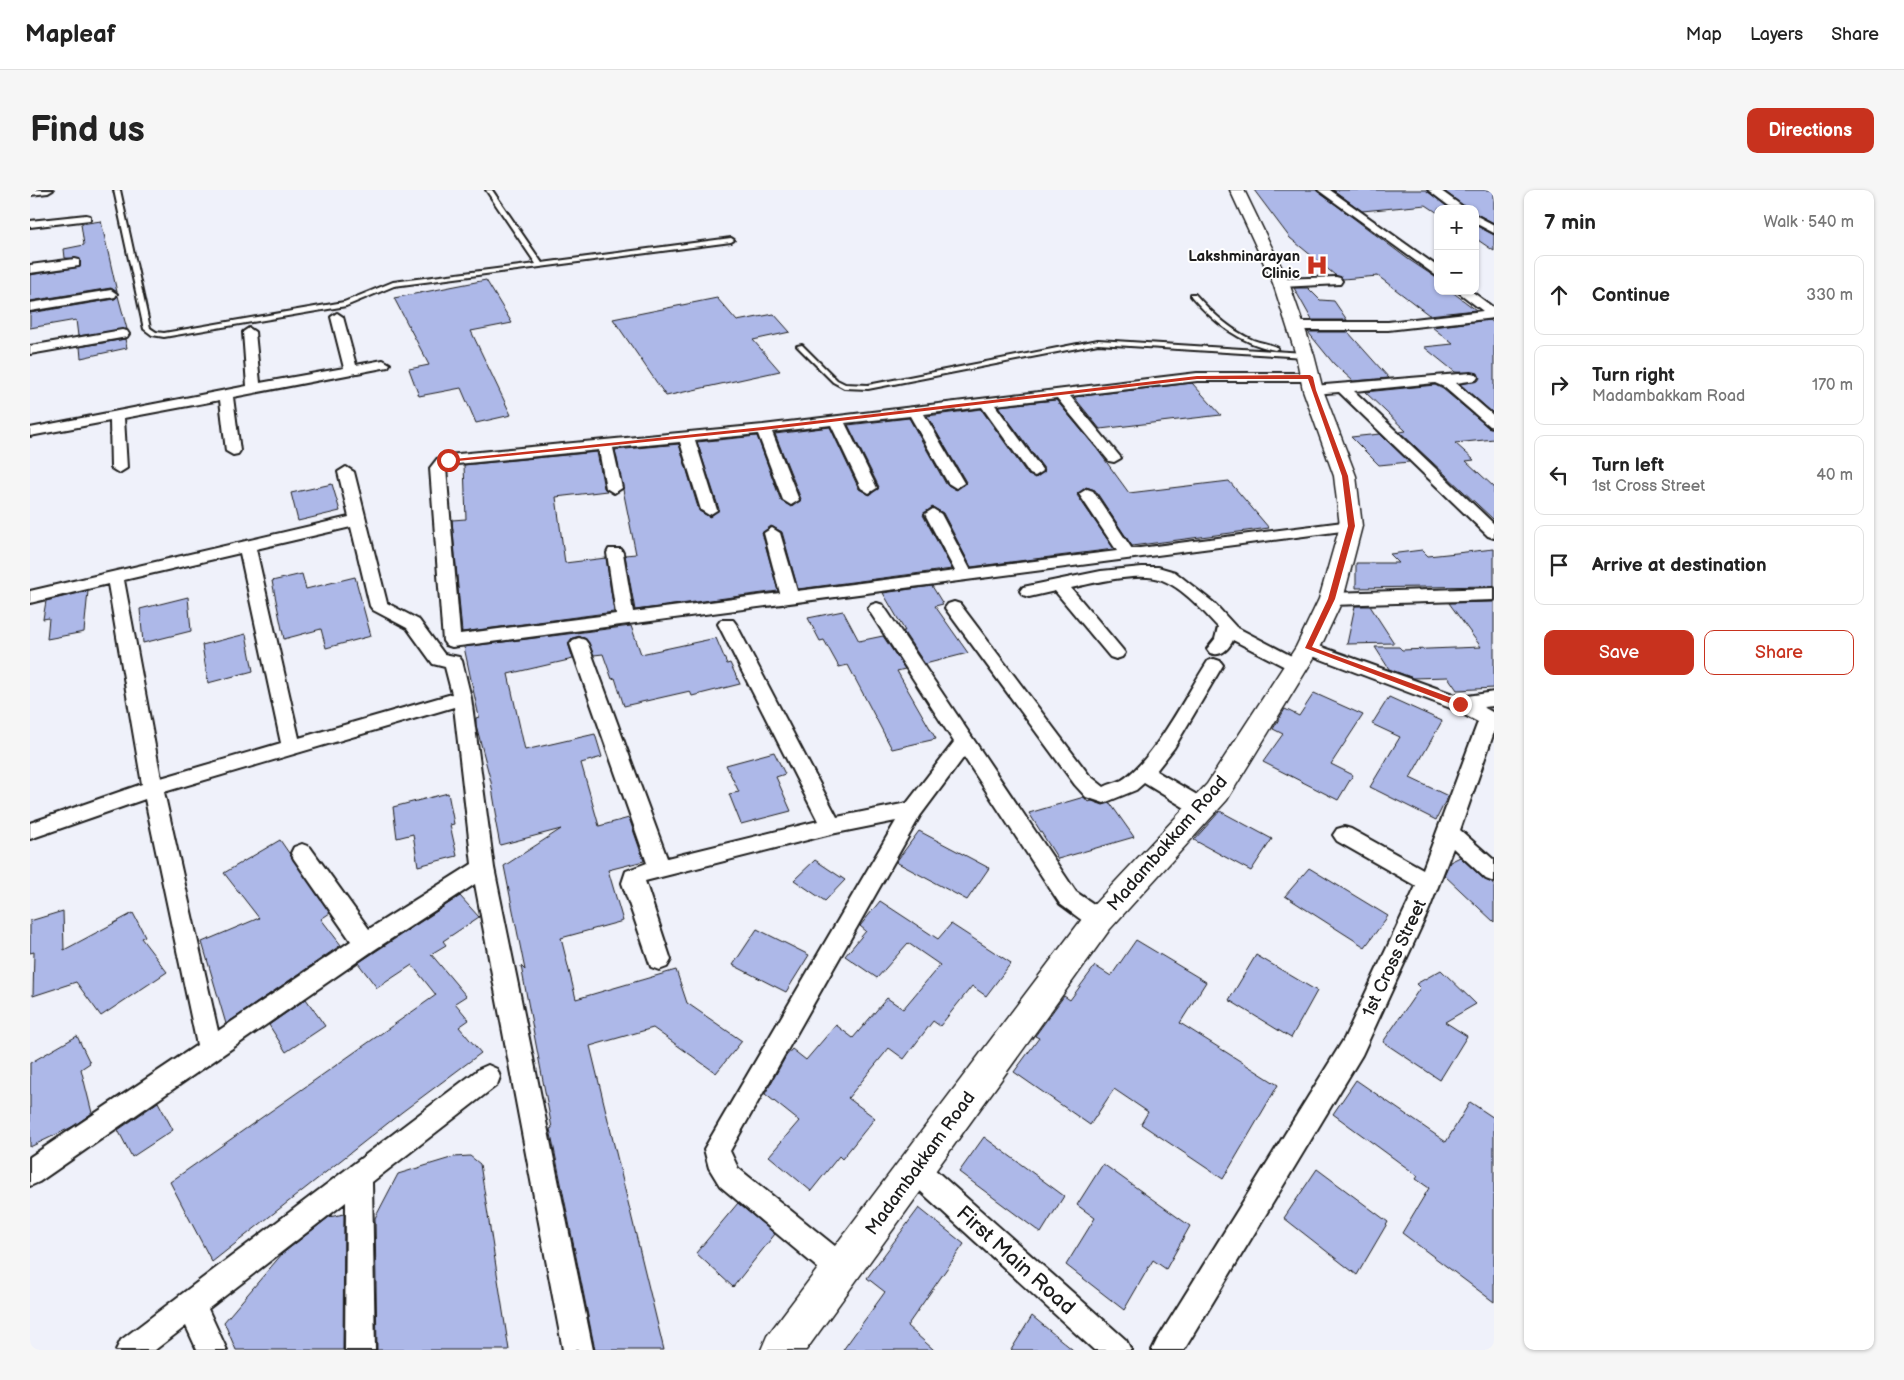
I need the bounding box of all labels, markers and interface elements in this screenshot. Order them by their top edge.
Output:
text: Mapleaf [25,20,116,49]
text: Map [1686,24,1722,45]
text: Layers [1750,24,1803,45]
text: Share [1831,24,1879,45]
button: Directions [1747,108,1874,153]
text: Find us [30,109,145,152]
map controls [1434,205,1479,295]
button: + [1434,205,1479,250]
text: 7 min [1544,210,1596,235]
text: Walk · 540 m [1764,213,1854,232]
place label: Lakshminarayan Clinic [1188,247,1300,283]
button: − [1434,250,1479,295]
hospital icon: Lakshminarayan Clinic [1304,252,1330,278]
icon: ahead [1545,281,1573,309]
text: Continue [1592,284,1670,307]
text: 330 m [1806,286,1853,305]
text: Turn right [1592,364,1675,387]
icon: right [1545,371,1573,399]
text: 170 m [1812,376,1853,395]
text: Madambakkam Road [1592,387,1745,406]
route start [437,449,460,472]
text: Turn left [1592,454,1664,477]
icon: left [1545,461,1573,489]
text: 40 m [1816,466,1853,485]
text: 1st Cross Street [1592,477,1705,496]
icon: arrive [1545,551,1573,579]
text: Arrive at destination [1592,554,1767,577]
button: Save [1544,630,1694,675]
button: Share [1704,630,1854,675]
route end [1449,693,1472,716]
street label: Madambakkam Road [1103,771,1232,915]
street label: 1st Cross Street [1358,896,1431,1020]
street label: Madambakkam Road [861,1087,980,1239]
street label: First Main Road [951,1201,1080,1320]

